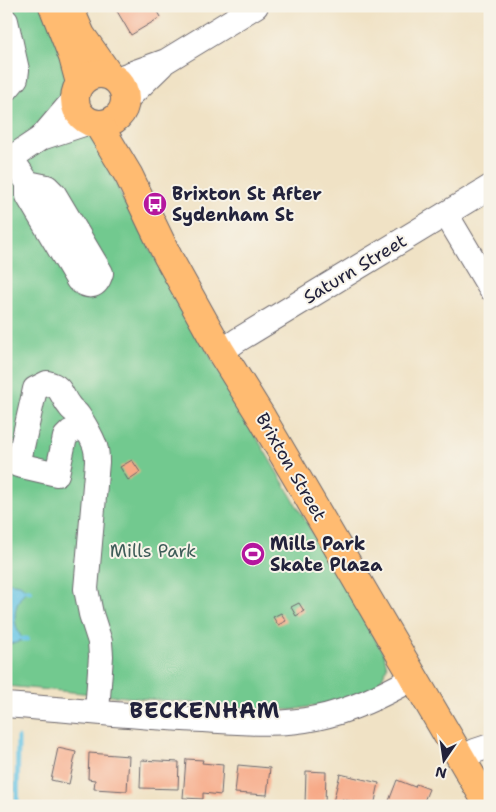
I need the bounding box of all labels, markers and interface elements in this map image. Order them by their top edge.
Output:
place label: Brixton St After Sydenham St [172,182,322,227]
bus stop icon: Brixton St After Sydenham St [142,191,168,217]
street label: Saturn Street [299,229,411,309]
street label: Brixton Street [250,408,332,526]
place label: Mills Park Skate Plaza [270,532,383,577]
park label: Mills Park [110,539,196,563]
sports icon: Mills Park Skate Plaza [240,541,266,567]
district label: BECKENHAM [130,696,280,725]
north arrow [418,734,468,784]
text: N [434,763,449,783]

